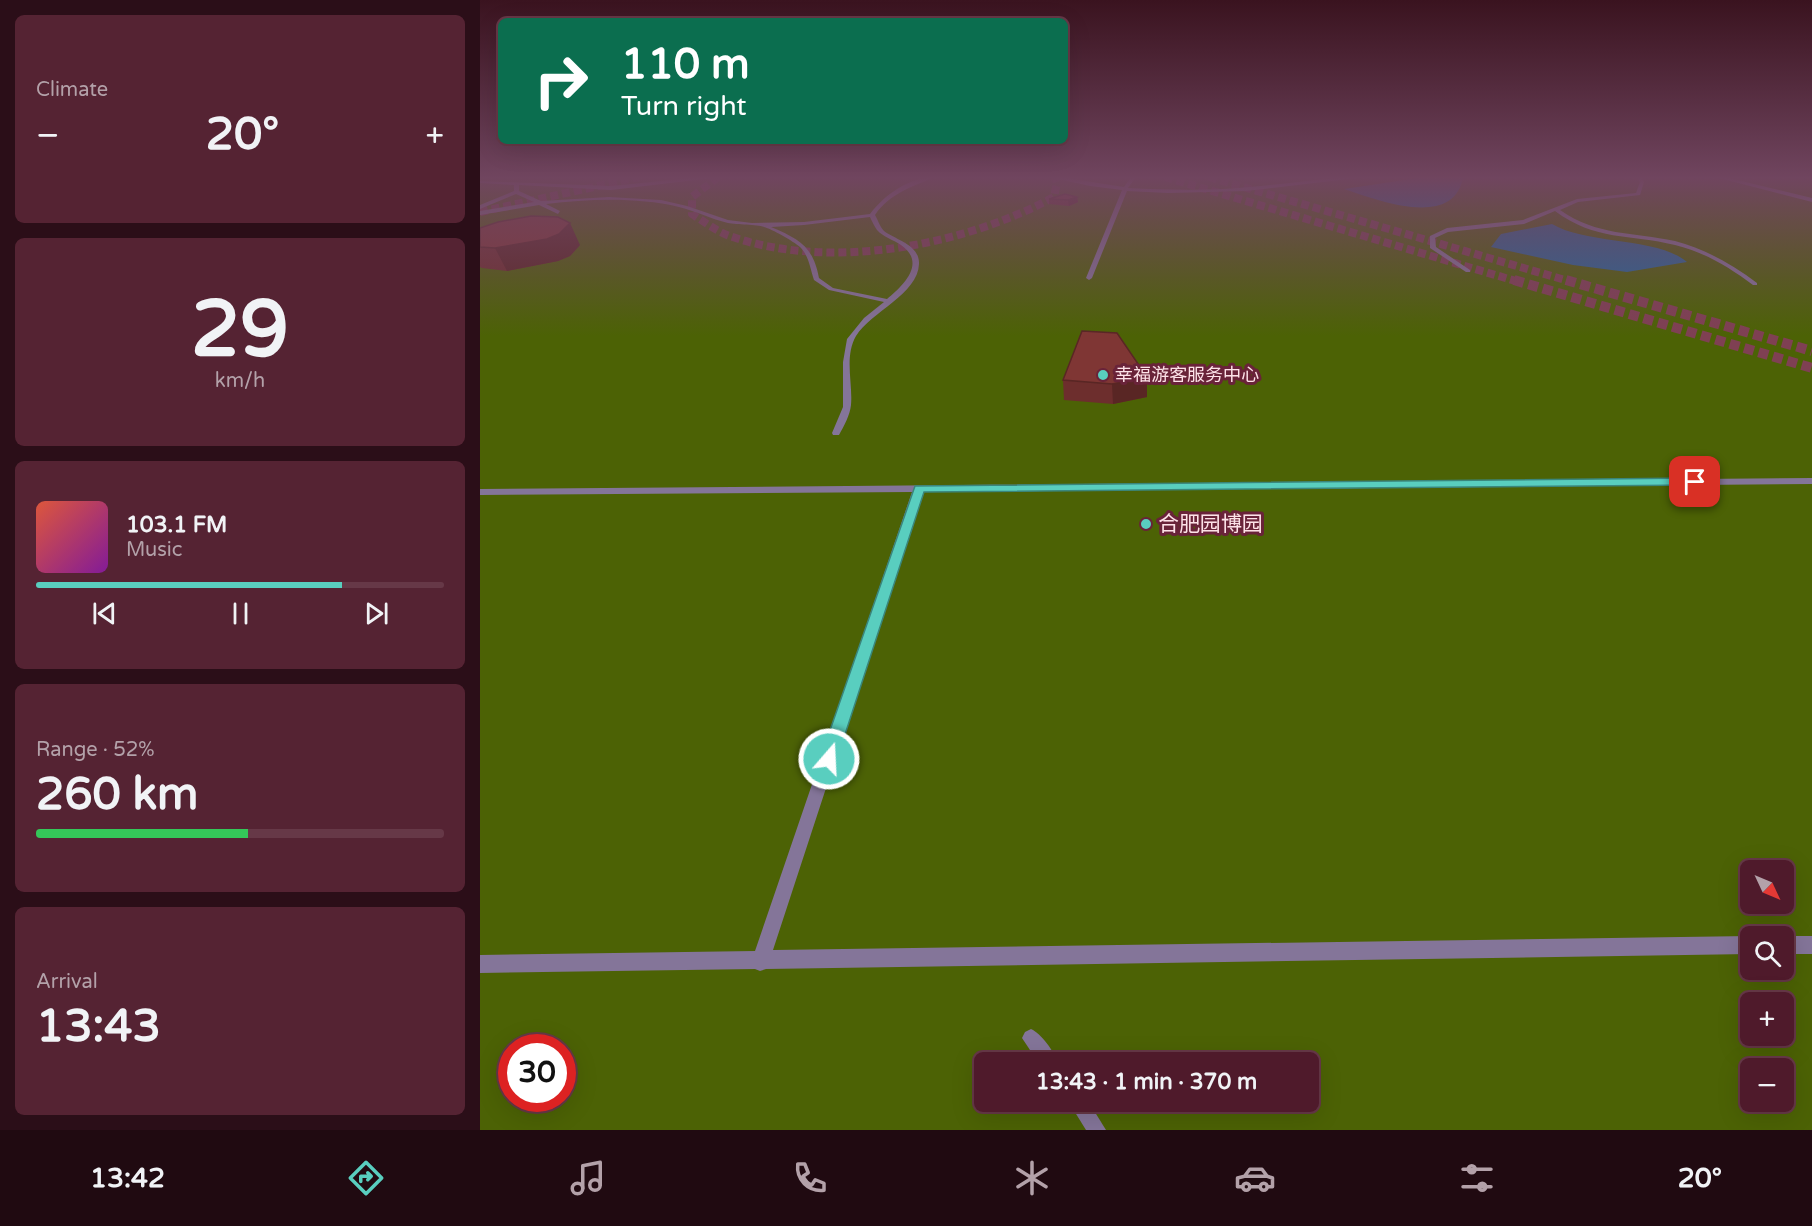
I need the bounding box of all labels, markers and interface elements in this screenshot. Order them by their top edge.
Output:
text: 110 m [621,39,750,90]
icon: right [522,42,600,120]
text: Climate [36,78,108,102]
text: Turn right [621,90,747,123]
text: 20° [206,108,279,162]
text: − [36,116,60,155]
text: + [425,116,444,155]
text: 29 [191,283,289,377]
place label: 幸福游客服务中心 [1115,364,1259,386]
marker: 幸福游客服务中心 [1096,368,1110,382]
text: km/h [215,369,265,393]
pin [1669,456,1720,507]
icon: arrive [1678,465,1711,498]
text: 103.1 FM [126,512,227,538]
place label: 合肥园博园 [1158,512,1263,537]
marker: 合肥园博园 [1139,517,1153,531]
text: Music [126,538,182,562]
icon: previous [88,597,121,630]
icon: pause [224,597,257,630]
icon: next [360,597,393,630]
position arrow [797,727,861,791]
text: Range · 52% [36,738,155,762]
text: 260 km [36,768,198,822]
north arrow [1740,860,1794,914]
map controls [1740,860,1794,1112]
button: search [1740,926,1794,980]
text: Arrival [36,970,98,994]
button: + [1740,992,1794,1046]
text: 13:43 [36,1000,161,1054]
speed limit sign: 30 [498,1034,576,1112]
button: − [1740,1058,1794,1112]
text: 13:43 · 1 min · 370 m [1036,1069,1257,1095]
icon: directions [345,1157,387,1199]
icon: music [567,1157,609,1199]
icon: phone [789,1157,831,1199]
icon: climate [1011,1157,1053,1199]
icon: car [1234,1157,1276,1199]
icon: filters [1456,1157,1498,1199]
text: 13:42 [90,1162,165,1195]
text: 20° [1678,1162,1722,1195]

